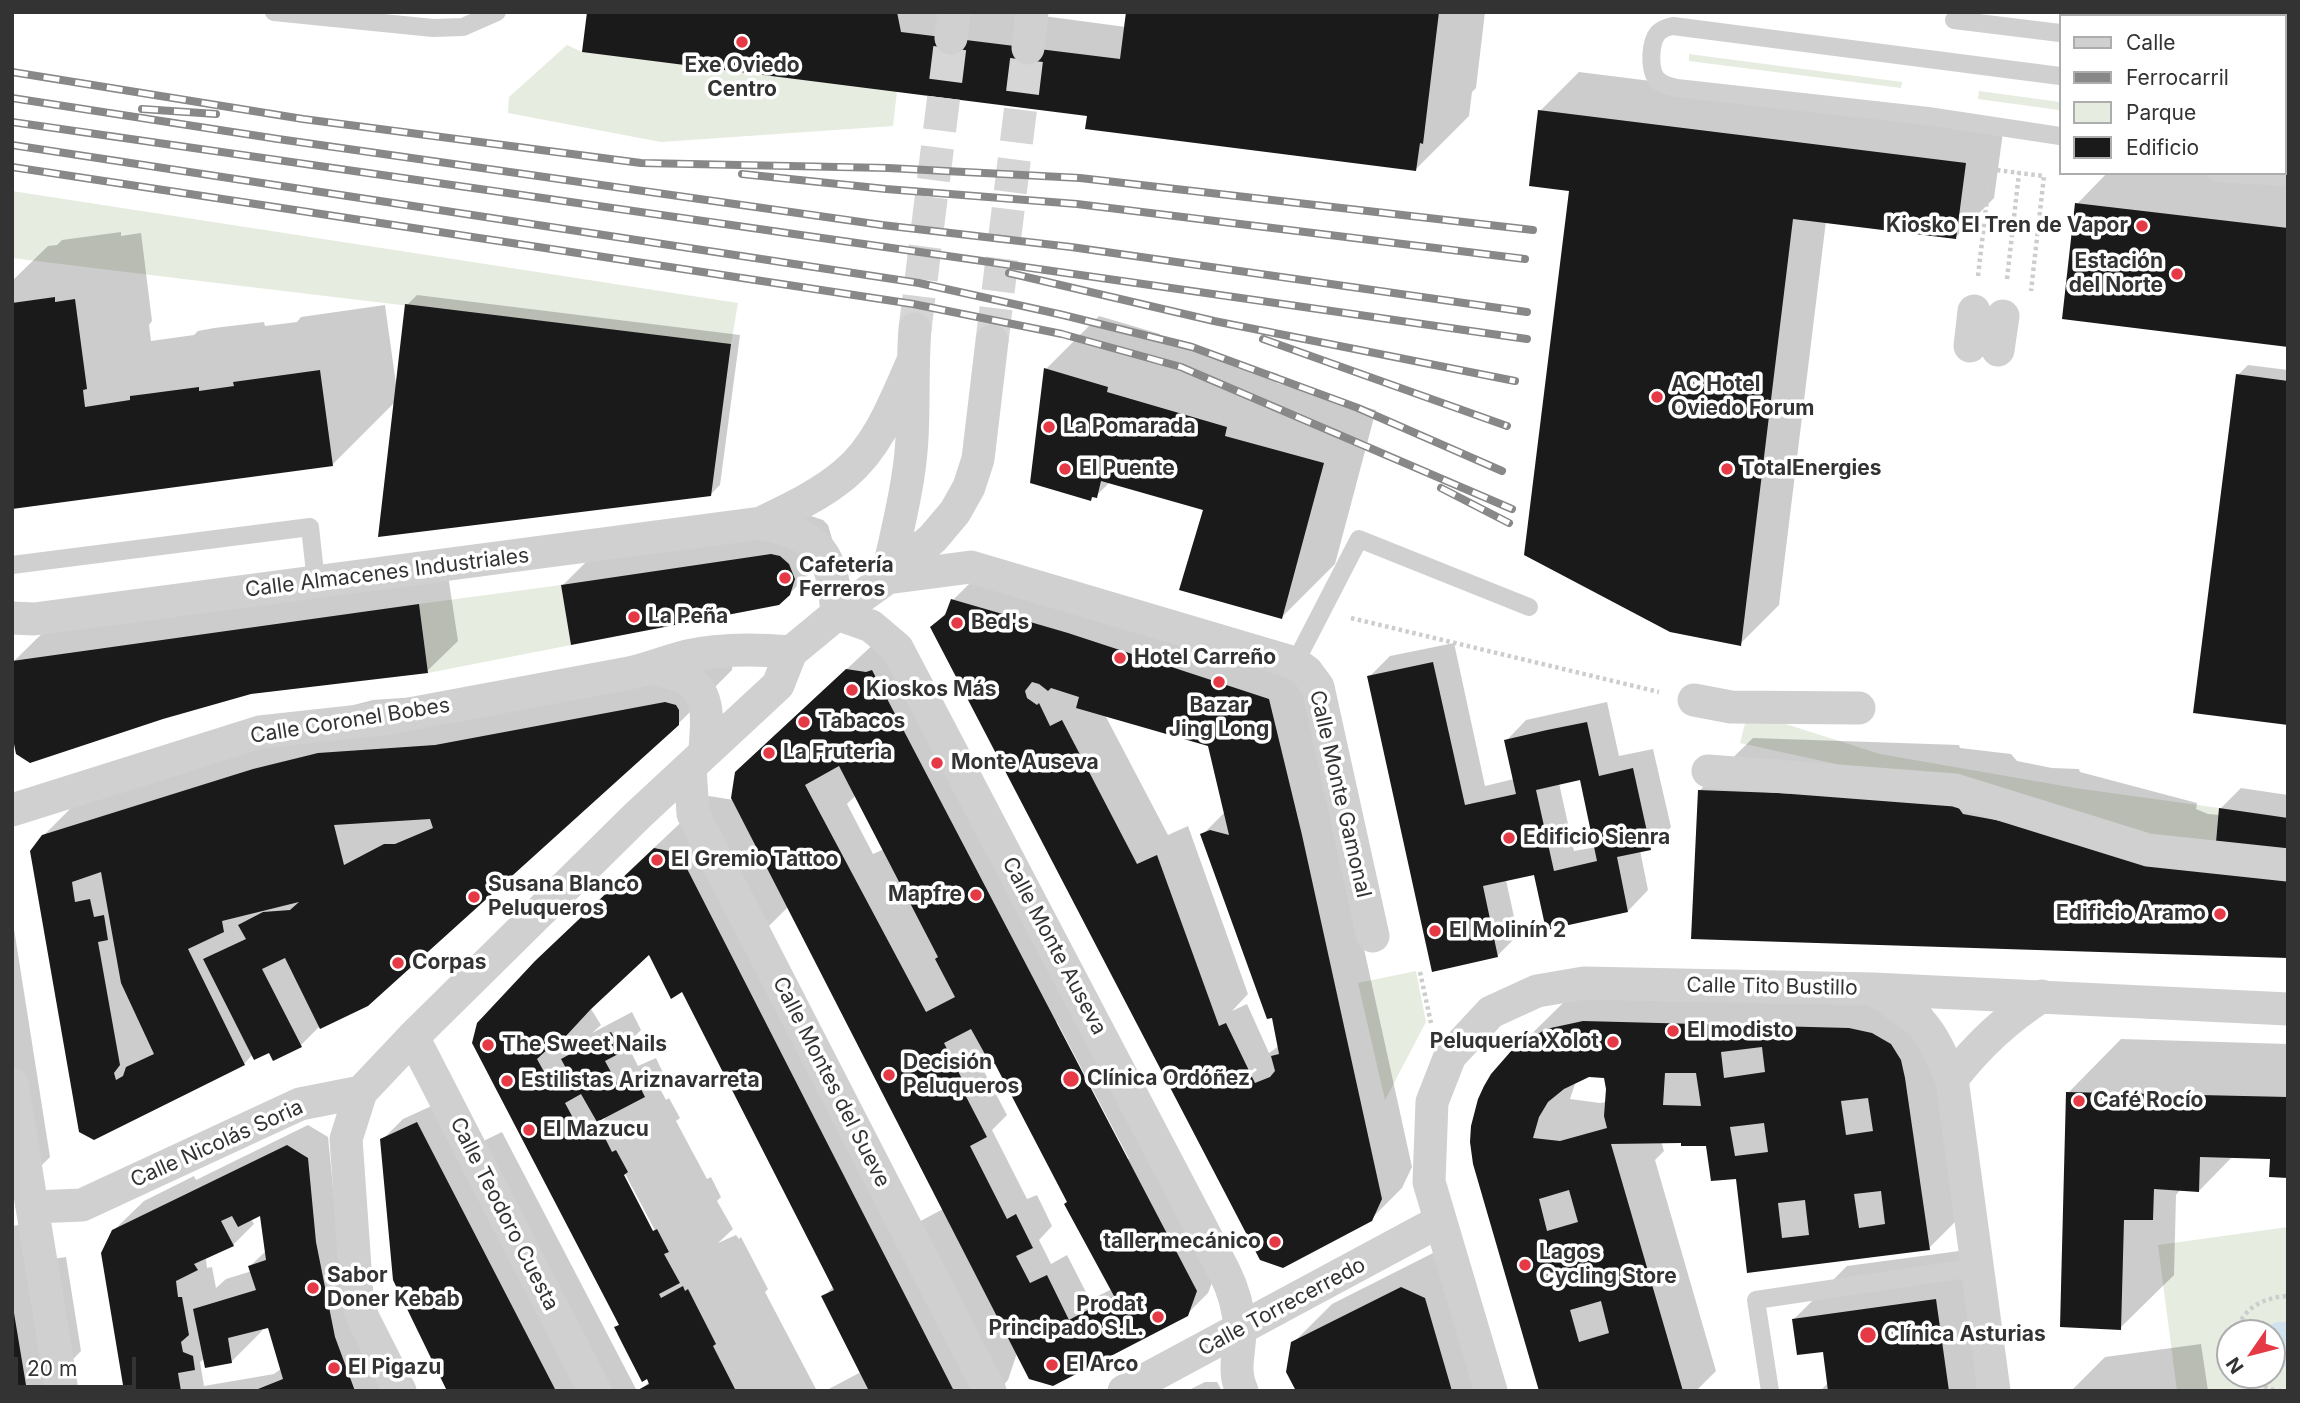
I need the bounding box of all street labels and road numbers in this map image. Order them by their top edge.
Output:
street label: Calle Almacenes Industriales [244,543,530,603]
street label: Calle Monte Gamonal [1304,688,1376,900]
street label: Calle Coronel Bobes [248,693,452,749]
street label: Calle Monte Auseva [997,853,1111,1039]
street label: Calle Montes del Sueve [767,973,895,1191]
street label: Calle Tito Bustillo [1686,973,1858,1001]
street label: Calle Nicolás Soria [127,1095,307,1193]
street label: Calle Teodoro Cuesta [444,1113,564,1315]
street label: Calle Torrecerredo [1194,1252,1370,1362]

